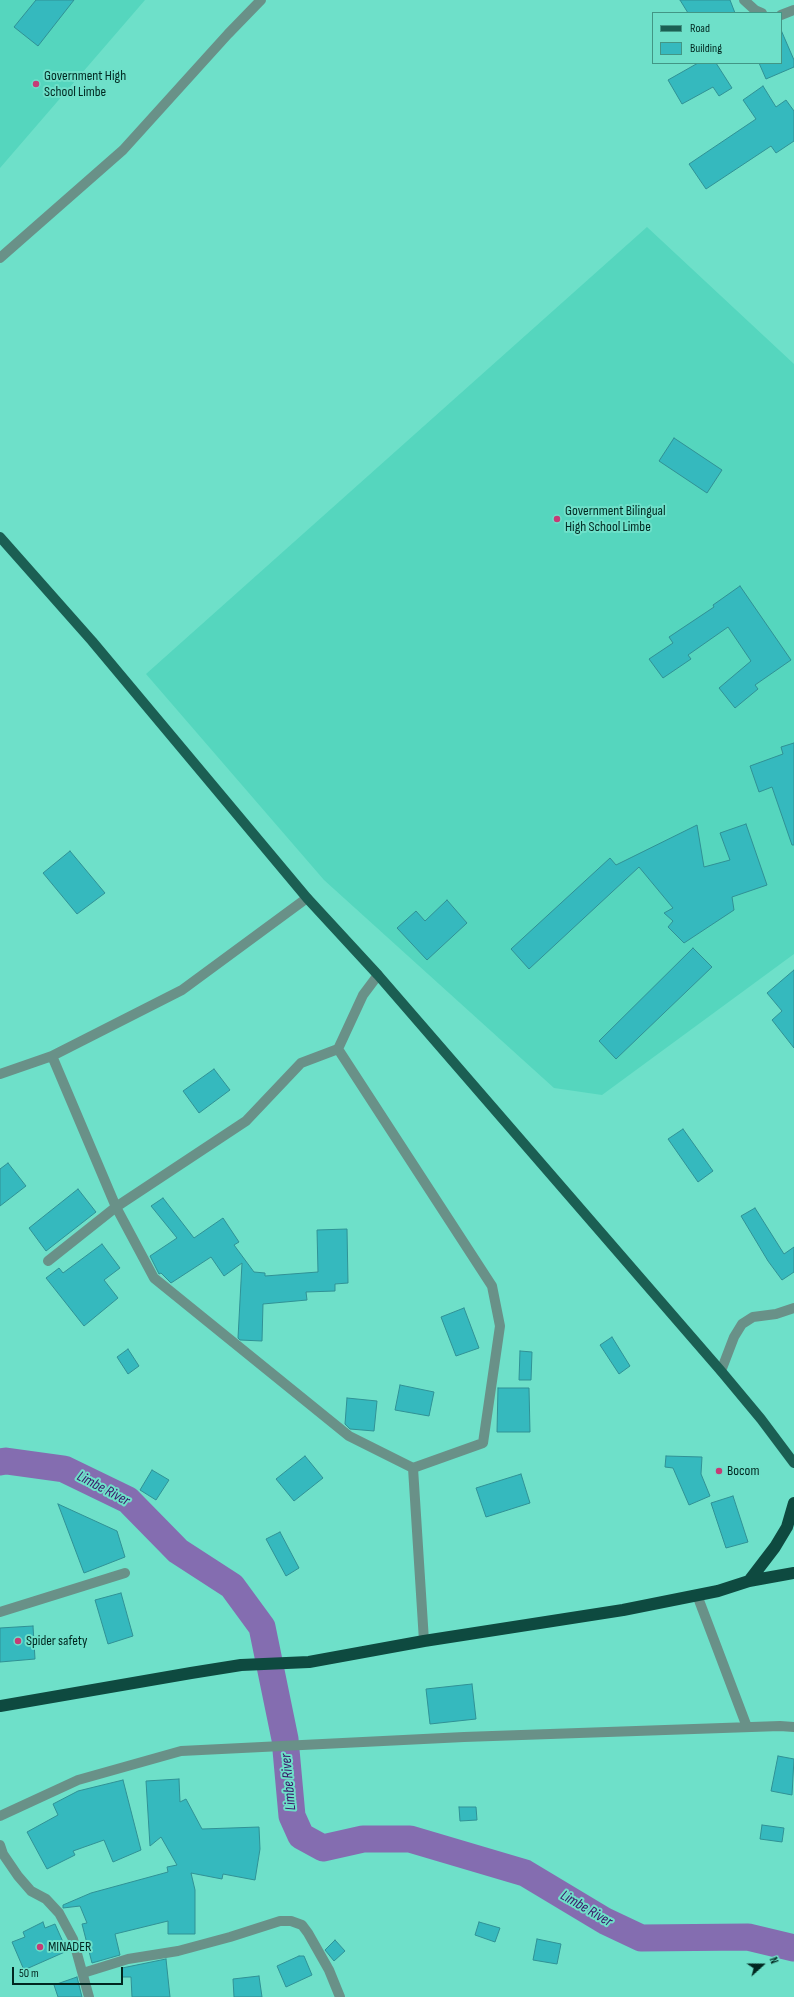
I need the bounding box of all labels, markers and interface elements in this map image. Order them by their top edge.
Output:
legend [652,12,782,64]
text: Road [690,21,710,36]
text: Building [690,41,722,56]
place label: Government High School Limbe [44,68,126,100]
marker: Government High School Limbe [31,79,41,89]
place label: Government Bilingual High School Limbe [565,503,666,536]
marker: Government Bilingual High School Limbe [552,514,562,524]
place label: Bocom [727,1463,759,1479]
marker: Bocom [714,1466,724,1476]
water label: Limbe River [74,1468,132,1510]
place label: Spider safety [26,1633,87,1649]
marker: Spider safety [13,1636,23,1646]
water label: Limbe River [278,1753,300,1811]
water label: Limbe River [557,1887,615,1931]
place label: MINADER [48,1939,91,1955]
marker: MINADER [35,1942,45,1952]
north arrow [742,1945,782,1985]
text: N [767,1955,781,1966]
scale bar [14,1959,125,1985]
text: 50 m [19,1966,39,1981]

